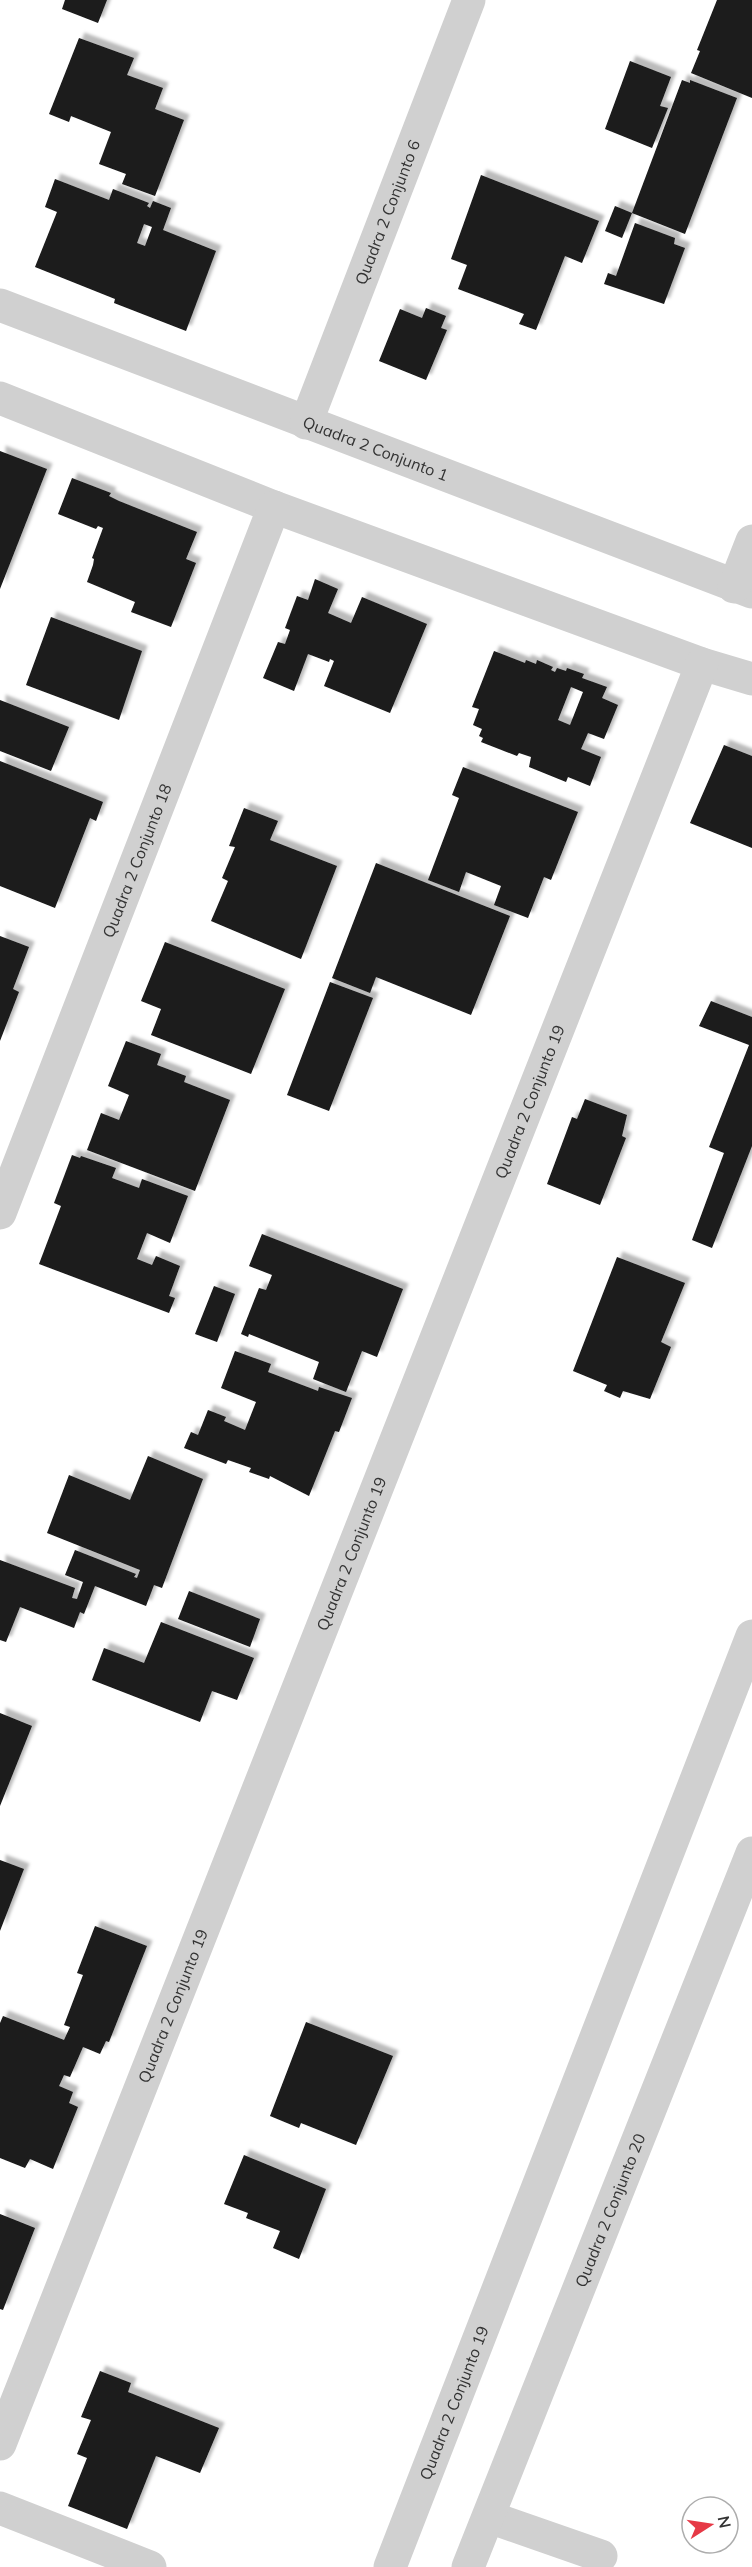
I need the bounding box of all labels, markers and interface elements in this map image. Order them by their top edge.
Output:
street label: Quadra 2 Conjunto 6 [350,137,424,288]
street label: Quadra 2 Conjunto 1 [300,412,451,485]
street label: Quadra 2 Conjunto 18 [98,781,176,940]
street label: Quadra 2 Conjunto 19 [490,1022,569,1181]
street label: Quadra 2 Conjunto 19 [312,1474,390,1633]
street label: Quadra 2 Conjunto 19 [133,1926,212,2086]
street label: Quadra 2 Conjunto 20 [570,2130,649,2290]
street label: Quadra 2 Conjunto 19 [415,2323,493,2483]
north arrow [680,2495,740,2555]
text: N [714,2514,736,2530]

